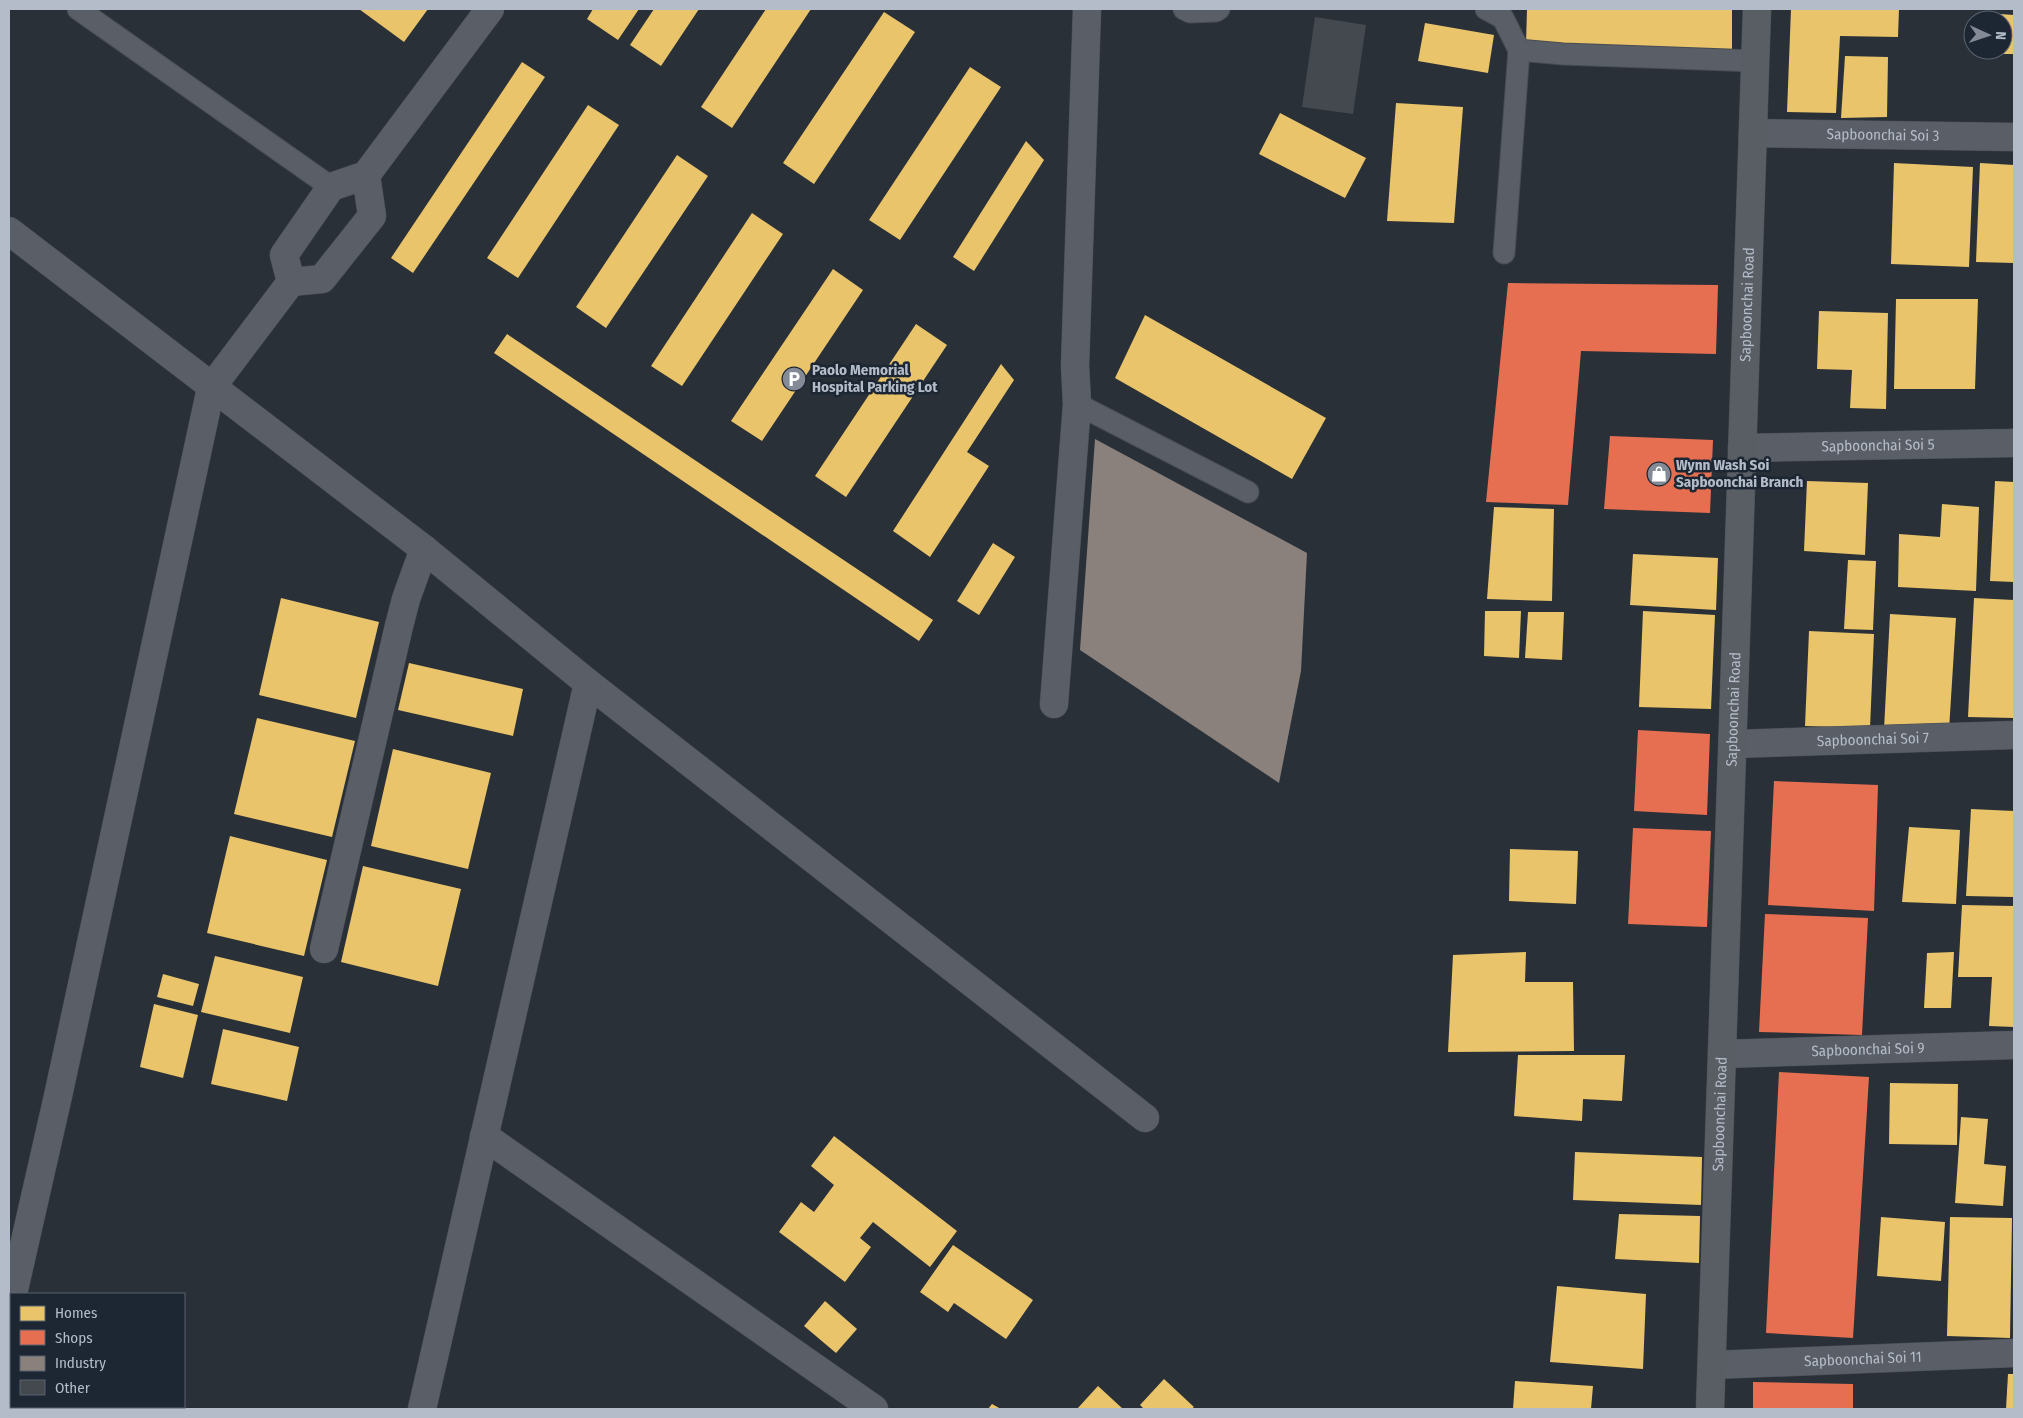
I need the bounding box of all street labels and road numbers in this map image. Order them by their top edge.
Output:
street label: Sapboonchai Soi 3 [1826,125,1940,145]
street label: Sapboonchai Road [1736,247,1758,362]
street label: Sapboonchai Soi 5 [1821,435,1935,456]
street label: Sapboonchai Road [1723,652,1744,767]
street label: Sapboonchai Soi 7 [1817,729,1929,750]
street label: Sapboonchai Soi 9 [1811,1039,1925,1060]
street label: Sapboonchai Road [1709,1057,1731,1172]
street label: Sapboonchai Soi 11 [1804,1348,1922,1370]

